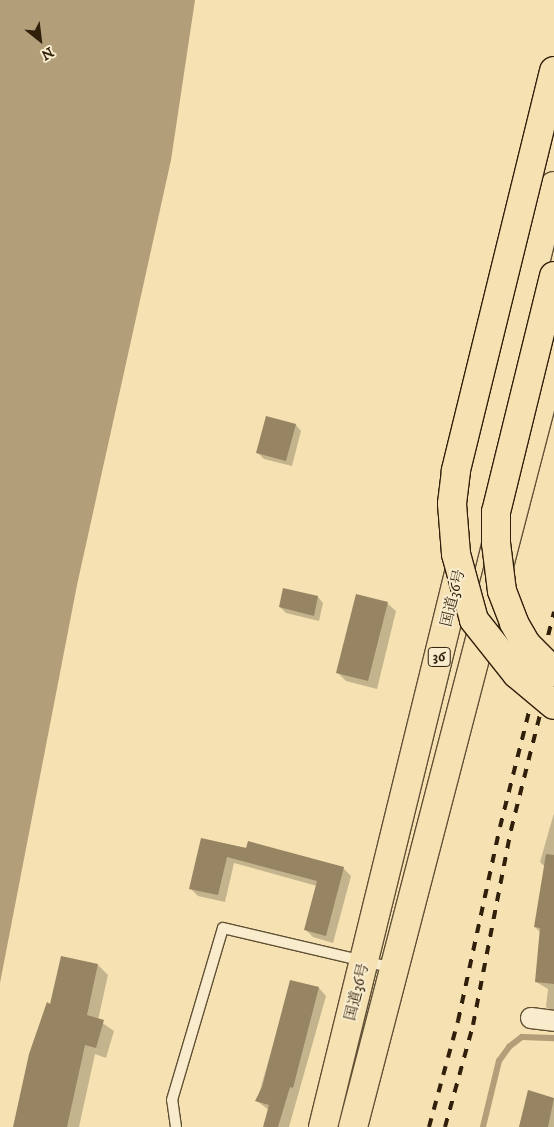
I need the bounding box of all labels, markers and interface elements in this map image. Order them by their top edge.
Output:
north arrow [15,15,65,65]
text: N [38,42,57,64]
street label: 国道36号 [437,567,469,629]
road number: 36 [426,646,452,669]
street label: 国道36号 [341,961,373,1023]

